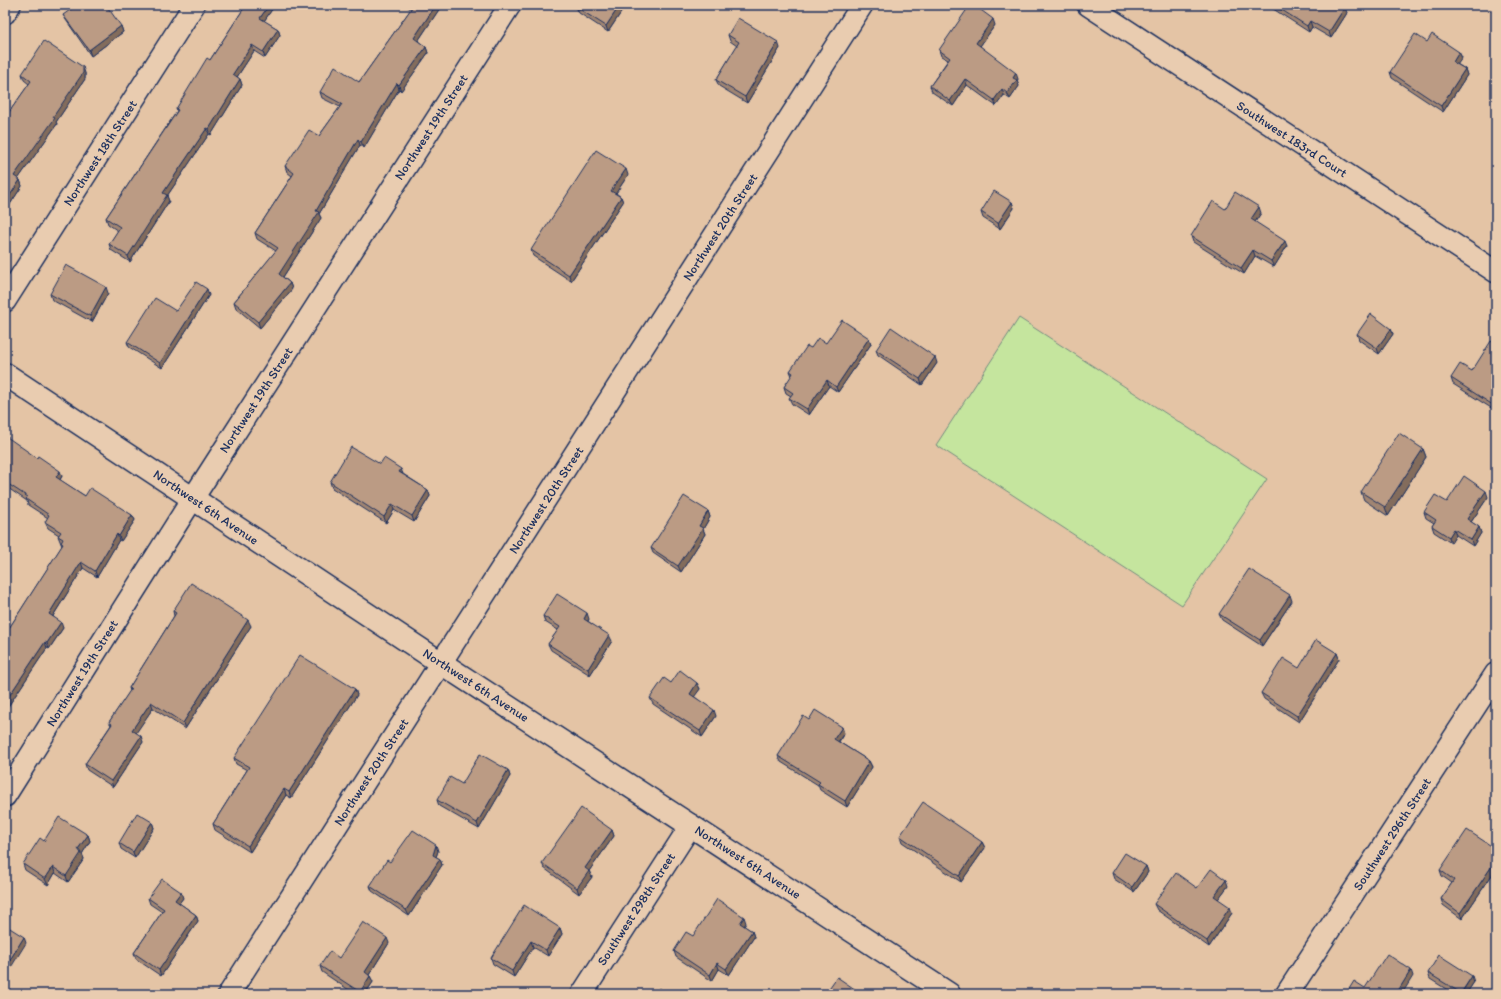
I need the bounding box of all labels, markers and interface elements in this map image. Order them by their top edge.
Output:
street label: Northwest 19th Street [391,71,471,183]
street label: Northwest 18th Street [60,97,140,209]
street label: Southwest 183rd Court [1234,98,1350,180]
street label: Northwest 20th Street [680,170,760,283]
street label: Northwest 19th Street [216,344,296,456]
street label: Northwest 20th Street [506,443,586,556]
street label: Northwest 6th Avenue [151,466,261,548]
street label: Northwest 19th Street [43,617,121,729]
street label: Northwest 6th Avenue [420,645,532,725]
street label: Northwest 20th Street [331,715,411,828]
street label: Southwest 296th Street [1350,775,1434,893]
street label: Northwest 6th Avenue [692,822,804,902]
street label: Southwest 298th Street [594,850,678,968]

